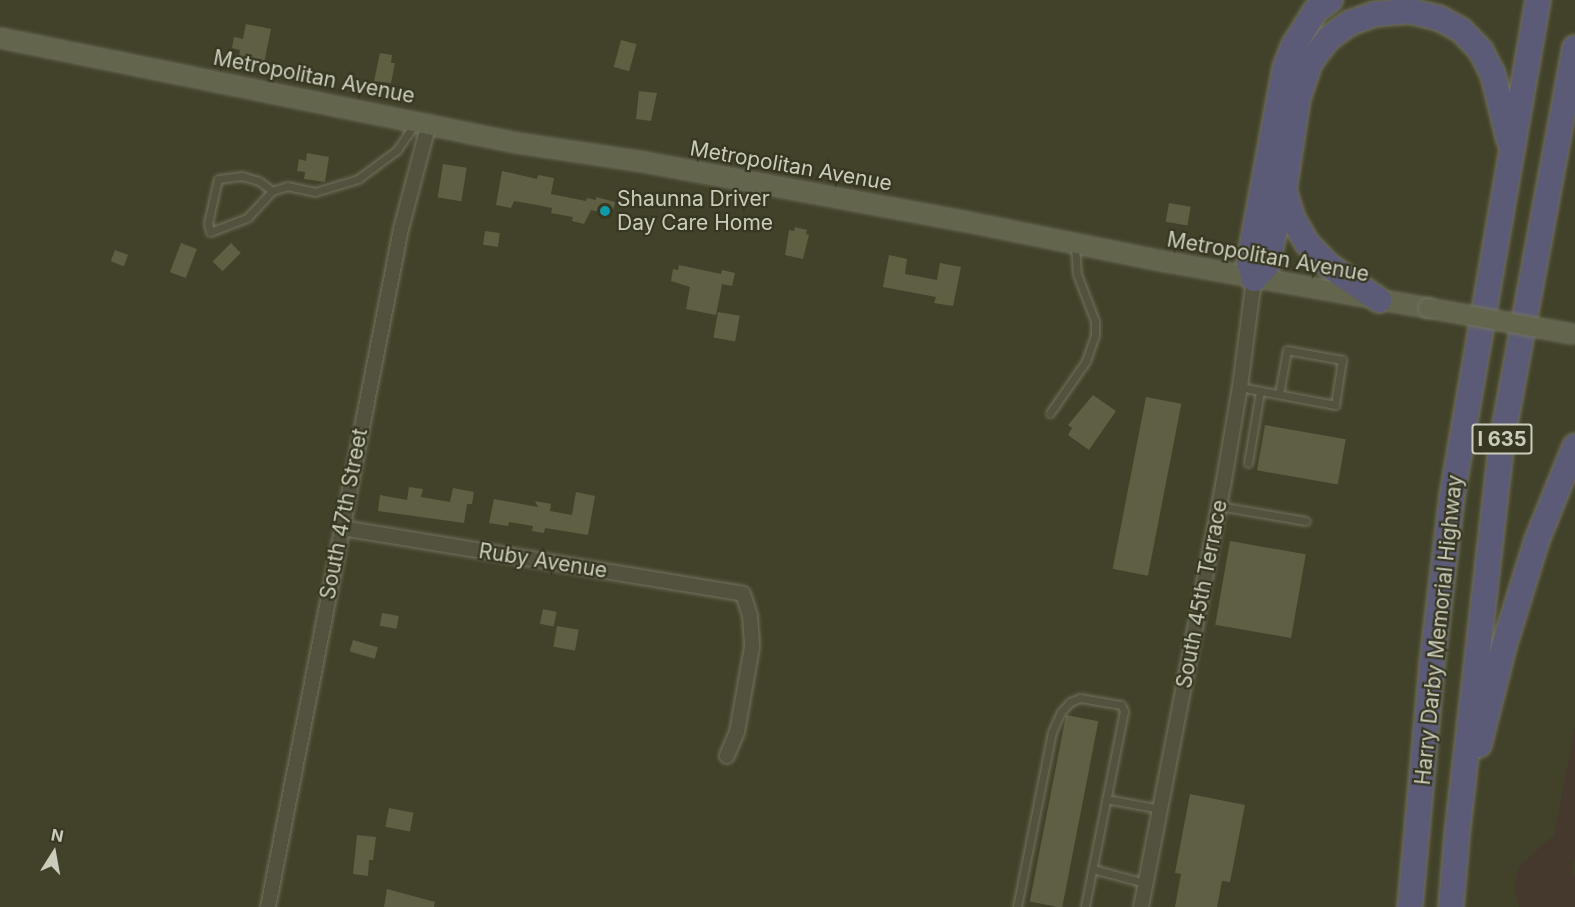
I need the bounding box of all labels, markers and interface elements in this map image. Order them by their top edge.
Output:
street label: Metropolitan Avenue [211,45,417,109]
street label: Metropolitan Avenue [688,136,894,196]
place label: Shaunna Driver Day Care Home [617,186,773,236]
marker: Shaunna Driver Day Care Home [598,204,612,218]
street label: Metropolitan Avenue [1165,227,1371,287]
road number: I 635 [1470,422,1534,456]
street label: South 47th Street [315,426,373,602]
street label: Harry Darby Memorial Highway [1410,474,1468,786]
street label: South 45th Terrace [1171,498,1233,690]
street label: Ruby Avenue [477,538,609,584]
north arrow [24,823,84,883]
text: N [50,824,65,846]

